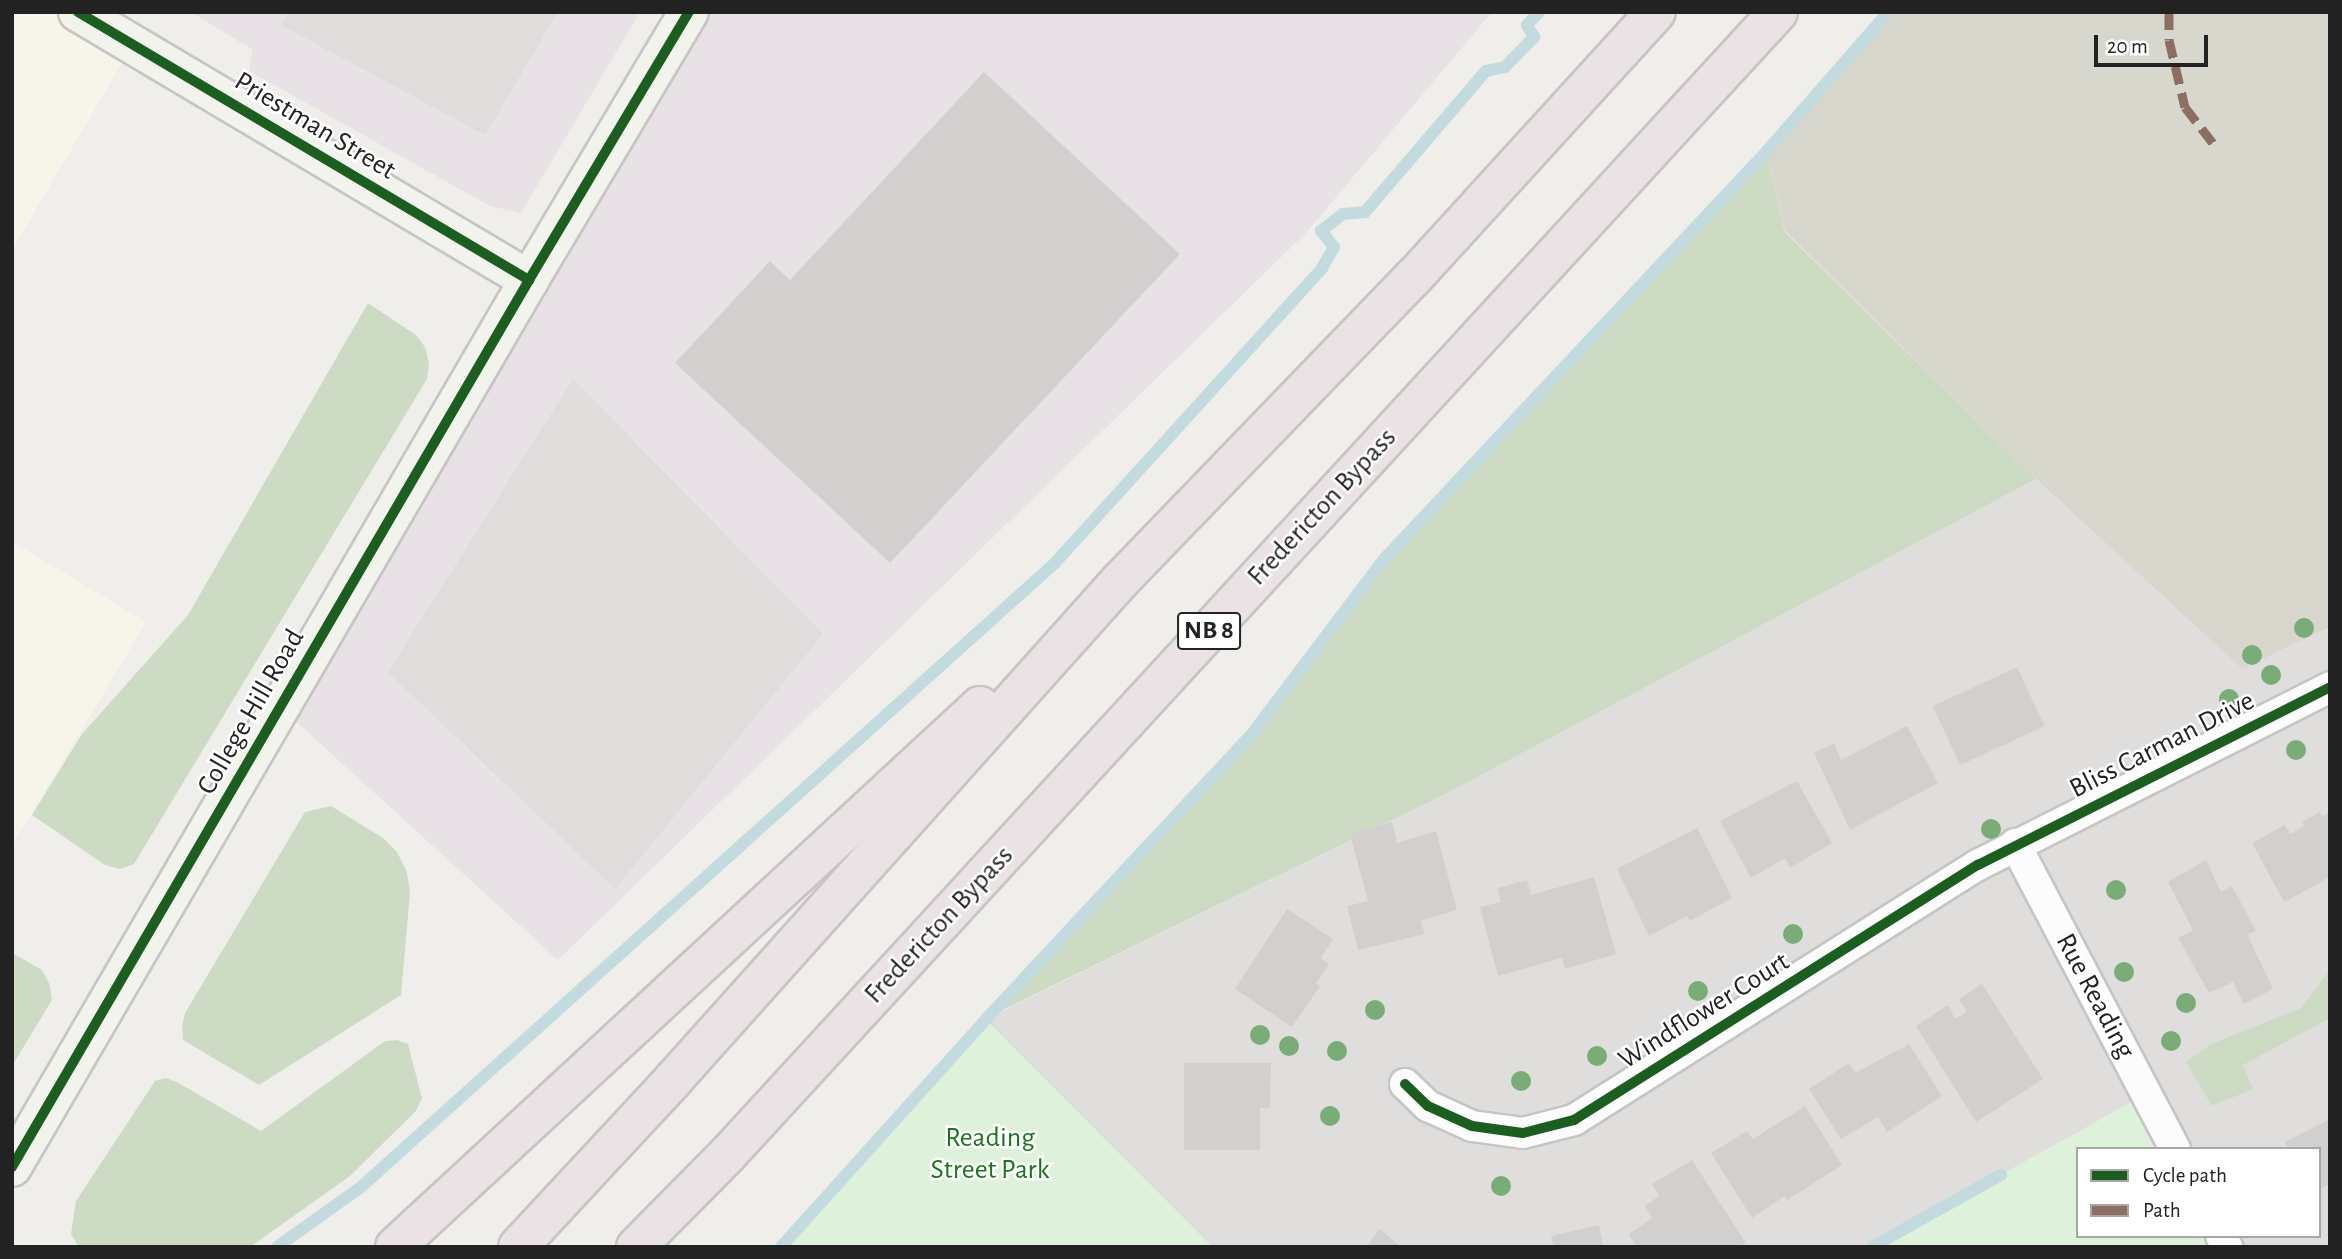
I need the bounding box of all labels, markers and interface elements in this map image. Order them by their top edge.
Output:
scale bar [2097,21,2211,65]
text: 20 m [2107,36,2148,57]
street label: Priestman Street [228,65,402,187]
street label: Fredericton Bypass [1240,421,1404,593]
road number: NB 8 [1176,608,1242,653]
street label: College Hill Road [190,623,312,801]
street label: Bliss Carman Drive [2064,684,2260,806]
street label: Fredericton Bypass [857,839,1021,1011]
street label: Rue Reading [2048,928,2142,1064]
street label: Windflower Court [1612,945,1796,1077]
park label: Reading Street Park [931,1121,1049,1187]
legend [2076,1147,2321,1238]
text: Cycle path [2143,1165,2227,1186]
text: Path [2143,1200,2181,1221]

